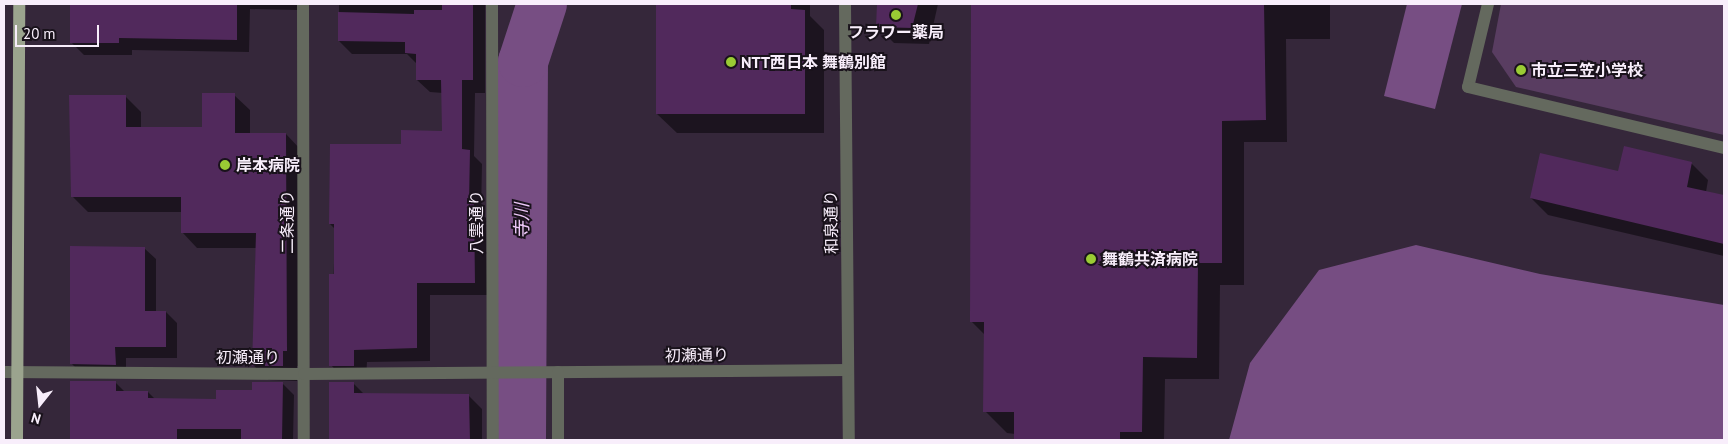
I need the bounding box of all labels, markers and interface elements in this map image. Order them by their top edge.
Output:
marker: フラワー薬局 [890,9,902,21]
scale bar [18,15,101,47]
place label: フラワー薬局 [848,22,944,42]
text: 20 m [23,24,56,43]
place label: NTT西日本 舞鶴別館 [741,52,886,72]
marker: NTT西日本 舞鶴別館 [725,56,737,68]
place label: 市立三笠小学校 [1531,60,1643,80]
marker: 市立三笠小学校 [1515,64,1527,76]
place label: 岸本病院 [236,155,300,175]
marker: 岸本病院 [218,158,232,172]
street label: 二条通り [277,190,297,254]
street label: 八雲通り [466,190,486,254]
street label: 和泉通り [821,190,841,254]
water label: 寺川 [511,203,533,239]
place label: 舞鶴共済病院 [1102,249,1198,269]
marker: 舞鶴共済病院 [1084,252,1098,266]
street label: 初瀬通り [665,345,729,365]
street label: 初瀬通り [216,347,280,367]
north arrow [15,379,65,429]
text: N [29,409,43,428]

